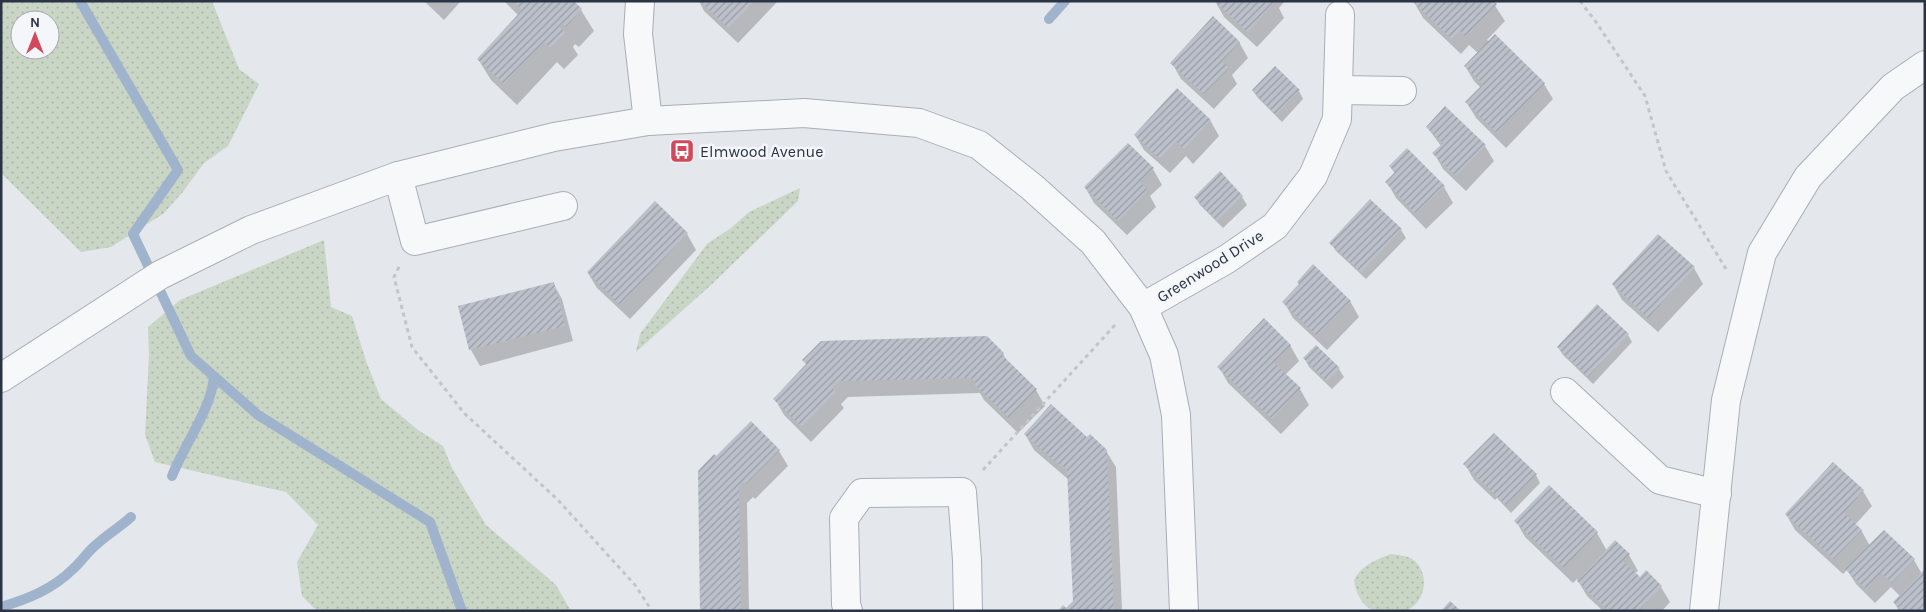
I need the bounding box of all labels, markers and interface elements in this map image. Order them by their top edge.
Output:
north arrow [10,10,60,60]
text: N [30,14,40,31]
bus stop icon: Elmwood Avenue [669,138,695,164]
place label: Elmwood Avenue [700,142,823,161]
street label: Greenwood Drive [1153,226,1267,306]

